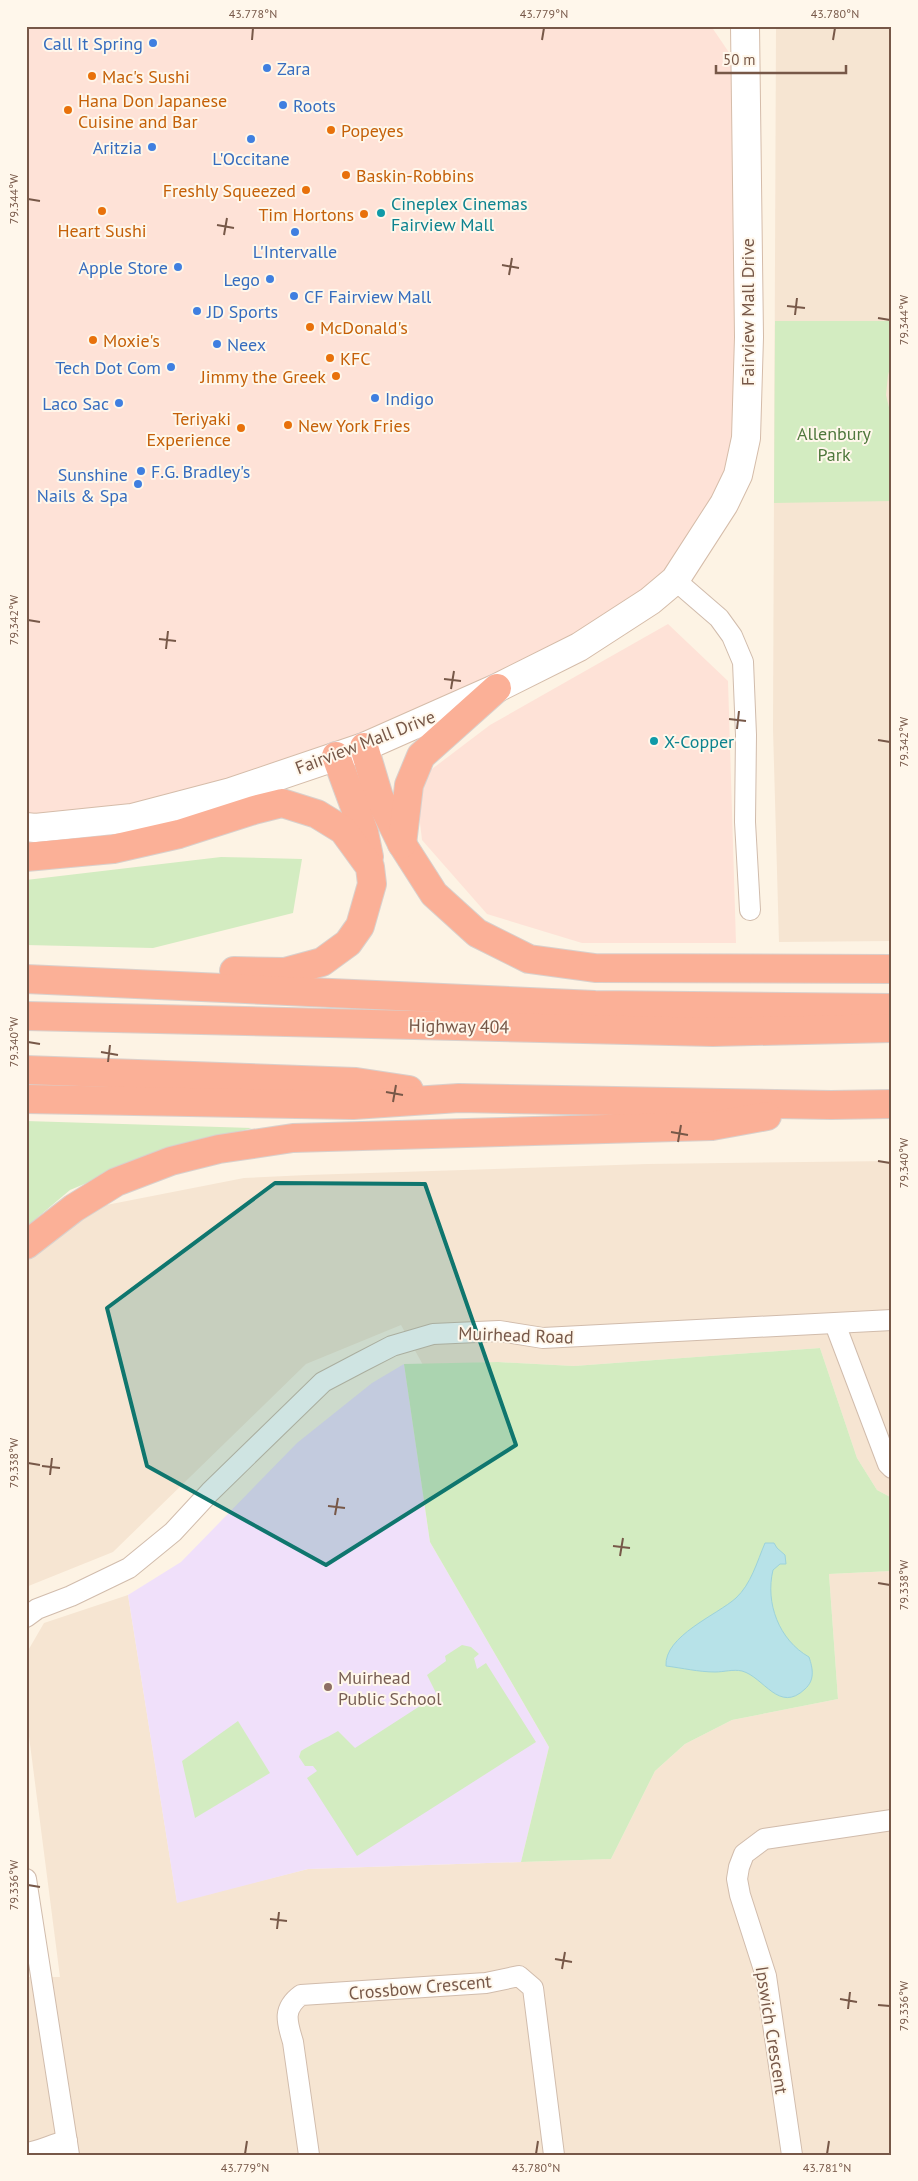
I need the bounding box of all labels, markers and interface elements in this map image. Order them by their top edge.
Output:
text: 43.778°N [229,6,277,21]
text: 43.779°N [520,6,568,21]
text: 43.780°N [811,6,859,21]
place label: Call It Spring [43,32,143,55]
marker: Call It Spring [147,37,159,49]
scale bar [716,42,846,74]
text: 50 m [723,50,756,69]
place label: Zara [277,57,310,80]
marker: Zara [261,62,273,74]
place label: Mac's Sushi [102,65,190,88]
marker: Mac's Sushi [86,70,98,82]
place label: Hana Don Japanese Cuisine and Bar [78,89,227,133]
place label: Roots [293,94,336,117]
marker: Roots [277,99,289,111]
marker: Hana Don Japanese Cuisine and Bar [62,104,74,116]
place label: Popeyes [341,119,403,142]
marker: Popeyes [325,124,337,136]
marker: L'Occitane [245,133,257,145]
place label: Aritzia [93,136,142,159]
marker: Aritzia [146,141,158,153]
place label: L'Occitane [212,147,290,170]
place label: Baskin-Robbins [356,164,474,187]
marker: Baskin-Robbins [340,169,352,181]
text: 79.344°W [6,174,21,224]
place label: Freshly Squeezed [163,179,296,202]
marker: Freshly Squeezed [300,184,312,196]
place label: Cineplex Cinemas Fairview Mall [391,192,528,236]
place label: Tim Hortons [258,203,354,226]
marker: Heart Sushi [96,205,108,217]
marker: Cineplex Cinemas Fairview Mall [375,207,387,219]
marker: Tim Hortons [358,208,370,220]
place label: Heart Sushi [57,219,147,242]
marker: L'Intervalle [289,226,301,238]
street label: Fairview Mall Drive [736,238,759,386]
place label: L'Intervalle [253,240,337,263]
place label: Apple Store [78,256,168,279]
marker: Apple Store [172,261,184,273]
place label: Lego [223,268,260,291]
marker: Lego [264,273,276,285]
place label: CF Fairview Mall [304,285,432,308]
marker: CF Fairview Mall [288,290,300,302]
text: 79.344°W [896,295,911,345]
place label: JD Sports [206,300,278,323]
marker: JD Sports [191,305,203,317]
place label: McDonald's [320,316,408,339]
marker: McDonald's [304,321,316,333]
place label: Moxie's [103,329,160,352]
place label: Neex [227,333,266,356]
marker: Moxie's [87,334,99,346]
marker: Neex [211,338,223,350]
place label: KFC [340,347,371,370]
marker: KFC [324,352,336,364]
place label: Tech Dot Com [55,356,161,379]
marker: Tech Dot Com [165,361,177,373]
place label: Jimmy the Greek [199,365,326,388]
marker: Jimmy the Greek [330,370,342,382]
place label: Indigo [385,387,434,410]
place label: Laco Sac [42,392,109,415]
marker: Indigo [369,392,381,404]
marker: Laco Sac [113,397,125,409]
place label: Teriyaki Experience [146,407,231,451]
place label: New York Fries [298,414,410,437]
marker: New York Fries [282,419,294,431]
marker: Teriyaki Experience [235,422,247,434]
park label: Allenbury Park [797,422,872,466]
place label: F.G. Bradley's [151,460,250,483]
place label: Sunshine Nails & Spa [37,463,128,507]
marker: F.G. Bradley's [135,465,147,477]
marker: Sunshine Nails & Spa [132,478,144,490]
text: 79.342°W [6,595,21,645]
street label: Fairview Mall Drive [292,705,438,779]
text: 79.342°W [896,717,911,767]
place label: X-Copper [664,730,734,753]
marker: X-Copper [648,735,660,747]
street label: Highway 404 [409,1014,510,1038]
text: 79.340°W [6,1017,21,1067]
text: 79.340°W [896,1138,911,1188]
street label: Muirhead Road [458,1321,574,1349]
text: 79.338°W [6,1438,21,1488]
text: 79.338°W [896,1560,911,1610]
place label: Muirhead Public School [338,1666,442,1710]
marker: Muirhead Public School [322,1681,334,1693]
text: 79.336°W [6,1860,21,1910]
street label: Ipswich Crescent [751,1964,793,2096]
street label: Crossbow Crescent [348,1969,492,2005]
text: 79.336°W [896,1981,911,2031]
text: 43.779°N [221,2160,269,2175]
text: 43.780°N [512,2160,560,2175]
text: 43.781°N [803,2160,851,2175]

